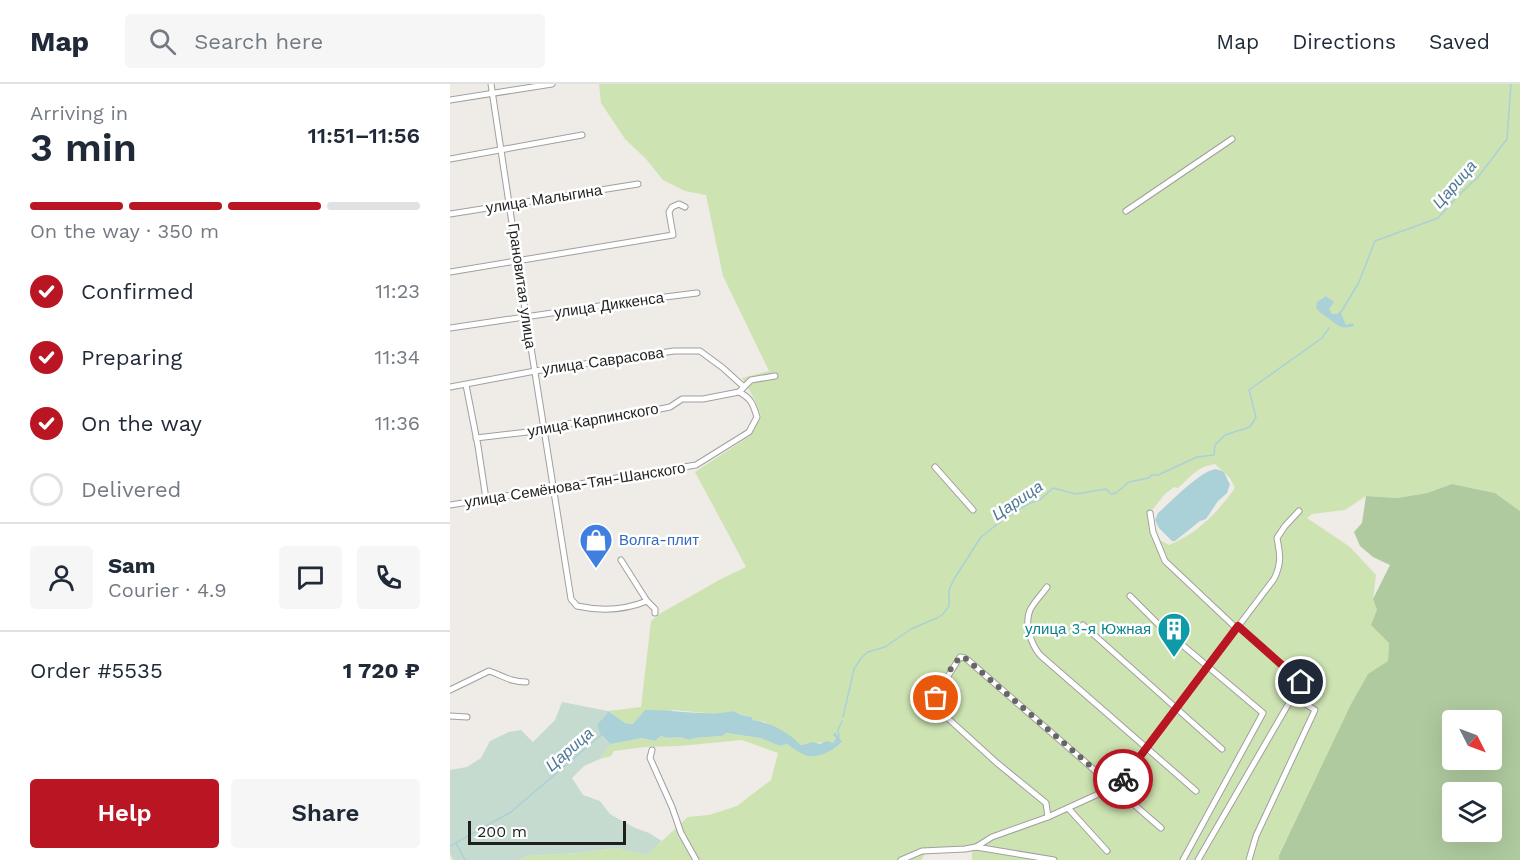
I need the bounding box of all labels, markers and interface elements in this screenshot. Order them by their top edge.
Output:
search box [125,14,545,68]
text: Map [30,25,89,58]
icon: search [146,25,179,58]
text: Search here [194,29,323,54]
text: Map [1216,29,1259,54]
text: Directions [1292,29,1396,54]
text: Saved [1429,29,1490,54]
text: Arriving in [30,101,128,125]
text: 11:51–11:56 [308,123,420,148]
text: 3 min [30,125,137,170]
water label: Царица [1428,156,1480,212]
street label: улица Малыгина [485,181,604,217]
text: On the way · 350 m [30,219,219,243]
street label: Грановитая улица [504,222,540,351]
icon: check [30,275,63,308]
text: Confirmed [81,279,194,304]
text: 11:23 [375,279,420,303]
street label: улица Диккенса [553,288,666,322]
icon: check [30,341,63,374]
street label: улица Саврасова [541,343,666,378]
text: Preparing [81,345,182,370]
text: 11:34 [375,345,420,369]
street label: улица Карпинского [526,400,660,440]
icon: check [30,407,63,440]
text: On the way [81,411,202,436]
text: 11:36 [375,411,420,435]
street label: улица Семёнова-Тян-Шанского [463,459,687,511]
text: Delivered [81,477,181,502]
water label: Царица [988,477,1046,524]
shop icon: Волга-плит [578,522,614,569]
place label: Волга-плит [619,531,699,549]
button: person [30,546,93,609]
button: chat [279,546,342,609]
button: phone [357,546,420,609]
text: Sam [108,553,156,578]
text: Courier · 4.9 [108,578,227,602]
building icon: улица 3-я Южная [1156,611,1192,658]
place label: улица 3-я Южная [1025,620,1151,638]
pin [1275,656,1326,707]
text: Order #5535 [30,658,163,683]
text: 1 720 ₽ [343,658,420,683]
icon: home [1284,665,1317,698]
pin [910,672,961,723]
icon: bag [919,681,952,714]
north arrow [1442,710,1502,770]
map controls [1442,710,1502,842]
water label: Царица [542,723,597,775]
courier [1093,749,1153,809]
icon: bike [1107,763,1140,796]
button: Help [30,779,219,848]
button: Share [231,779,420,848]
button: layers [1442,782,1502,842]
scale bar [468,818,626,846]
text: 200 m [477,822,527,841]

